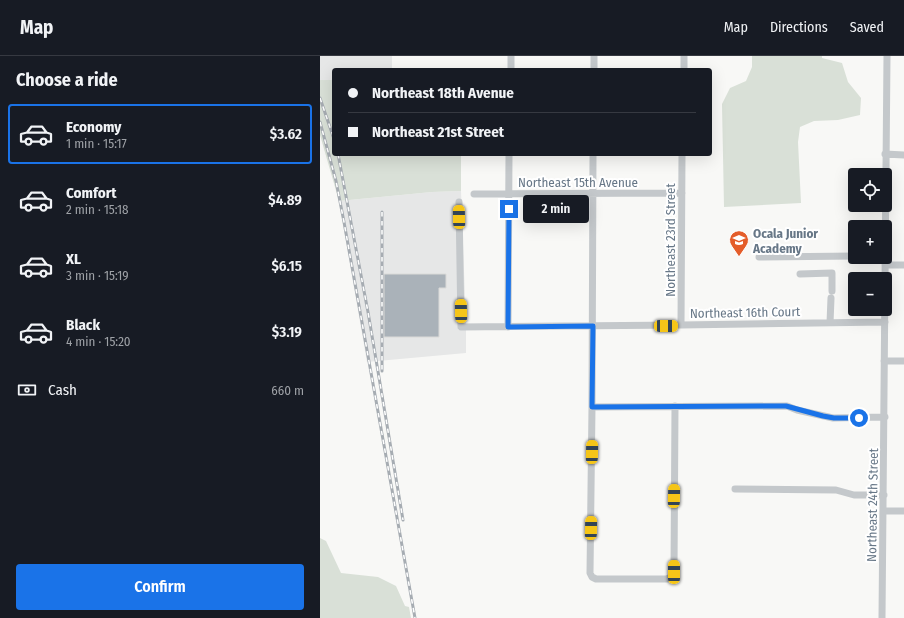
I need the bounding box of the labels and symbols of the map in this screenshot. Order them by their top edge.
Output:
street label: Northeast 15th Avenue [518,175,638,190]
street label: Northeast 23rd Street [663,182,678,297]
callout: 2 min [523,195,589,223]
route end [500,200,518,218]
car [453,205,465,229]
place label: Ocala Junior Academy [752,226,818,256]
school or university icon: Ocala Junior Academy [728,229,750,257]
car [455,299,467,323]
street label: Northeast 16th Court [690,304,801,321]
car [654,320,678,332]
route start [850,409,868,427]
car [586,440,598,464]
street label: Northeast 24th Street [864,447,881,562]
car [668,484,680,508]
car [585,516,597,540]
car [668,560,680,584]

